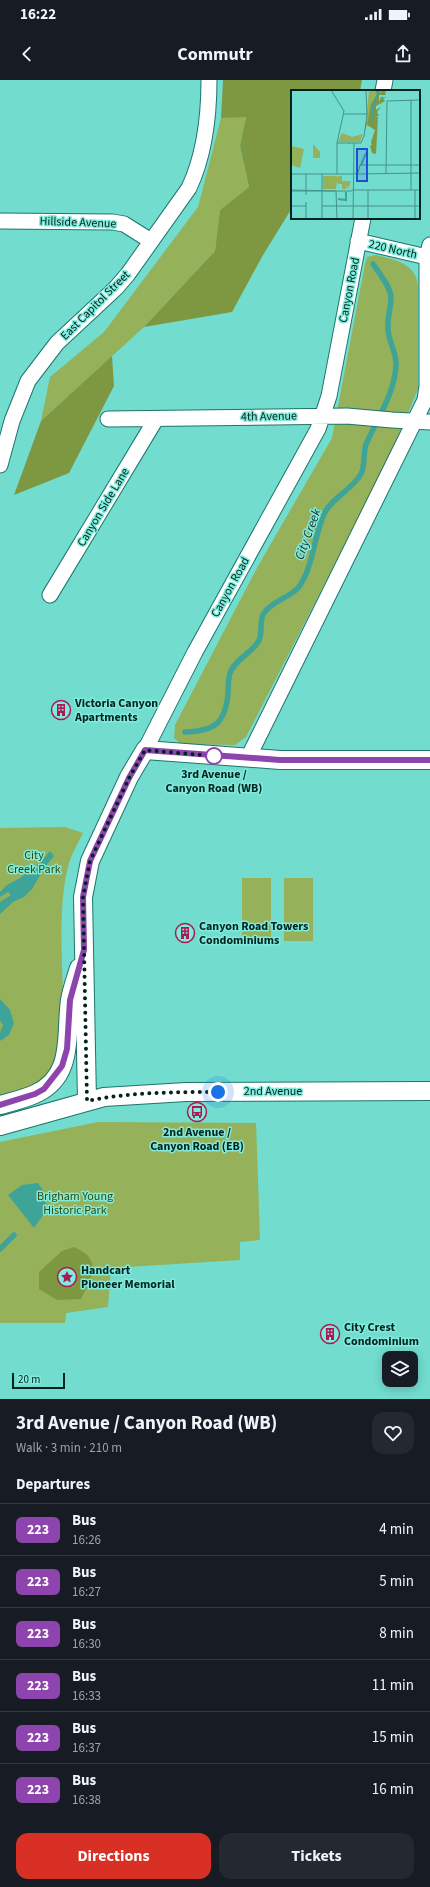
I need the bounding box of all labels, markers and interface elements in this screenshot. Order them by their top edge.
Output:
text: 16:22 [20,4,56,25]
text: Commutr [177,42,253,67]
icon: back [16,43,38,65]
icon: share [392,43,414,65]
inset map [291,90,420,219]
street label: Hillside Avenue [39,213,117,232]
street label: 220 North [367,236,419,263]
street label: Canyon Road [335,256,364,324]
street label: East Capitol Street [57,267,134,344]
street label: 4th Avenue [241,408,297,425]
street label: Canyon Side Lane [73,465,134,550]
water label: City Creek [290,506,326,562]
street label: Canyon Road [207,554,254,620]
place label: Victoria Canyon Apartments [74,695,158,726]
building icon: Victoria Canyon Apartments [50,699,72,721]
marker: 3rd Avenue / Canyon Road (WB) [205,747,223,765]
place label: 3rd Avenue / Canyon Road (WB) [166,766,262,797]
park label: City Creek Park [7,847,61,878]
place label: Canyon Road Towers Condominiums [199,918,308,949]
building icon: Canyon Road Towers Condominiums [174,922,196,944]
your location [208,1082,228,1102]
street label: 2nd Avenue [244,1083,302,1100]
bus stop icon: 2nd Avenue / Canyon Road (EB) [186,1101,208,1123]
place label: 2nd Avenue / Canyon Road (EB) [150,1124,244,1155]
park label: Brigham Young Historic Park [37,1188,113,1219]
place label: Handcart Pioneer Memorial [81,1262,175,1293]
place icon: Handcart Pioneer Memorial [56,1266,78,1288]
place label: City Crest Condominium [344,1319,419,1350]
building icon: City Crest Condominium [319,1323,341,1345]
map controls [382,1351,418,1387]
button: layers [382,1351,418,1387]
scale bar [12,1371,65,1390]
text: 20 m [18,1372,40,1387]
text: 3rd Avenue / Canyon Road (WB) [16,1410,277,1437]
button: heart [372,1412,414,1454]
text: Walk · 3 min · 210 m [16,1439,122,1457]
text: Departures [16,1474,90,1495]
text: Bus [72,1510,96,1531]
text: 4 min [379,1519,414,1540]
text: 223 [27,1520,49,1540]
text: 16:26 [72,1531,101,1549]
text: Bus [72,1562,96,1583]
text: 5 min [379,1571,414,1592]
text: 223 [27,1572,49,1592]
text: 16:27 [72,1583,101,1601]
text: Bus [72,1614,96,1635]
text: 8 min [379,1623,414,1644]
text: 223 [27,1624,49,1644]
text: 16:30 [72,1635,101,1653]
text: Bus [72,1666,96,1687]
text: 11 min [372,1675,414,1696]
text: 223 [27,1676,49,1696]
text: 16:33 [72,1687,101,1705]
text: Bus [72,1718,96,1739]
text: 15 min [372,1727,414,1748]
text: 223 [27,1728,49,1748]
text: 16:37 [72,1739,101,1757]
text: Bus [72,1770,96,1791]
text: 16 min [372,1779,414,1800]
text: 223 [27,1780,49,1800]
text: 16:38 [72,1791,101,1809]
button: Directions [16,1833,211,1879]
button: Tickets [219,1833,414,1879]

